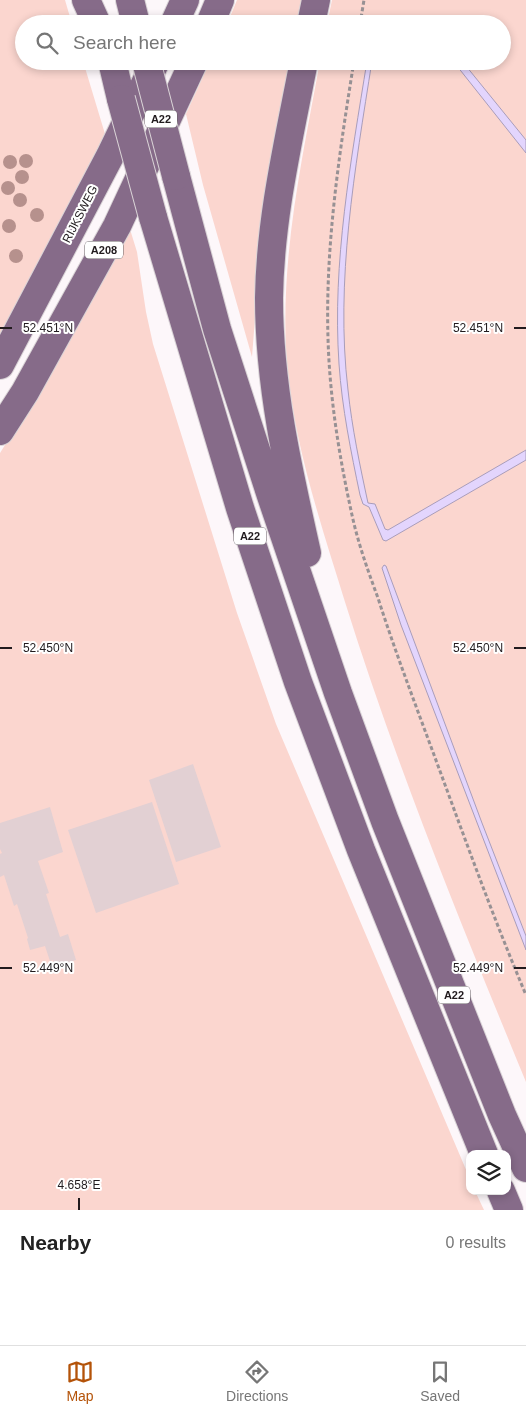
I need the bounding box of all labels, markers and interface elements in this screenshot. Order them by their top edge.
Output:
search box [15,15,511,70]
icon: search [33,29,61,57]
text: Search here [73,32,177,53]
road number: A22 [145,110,177,128]
street label: RIJKSWEG [60,183,100,245]
road number: A208 [85,242,123,258]
text: 52.451°N [23,321,73,335]
text: 52.451°N [453,321,503,335]
road number: A22 [234,528,266,544]
text: 52.450°N [23,641,73,655]
text: 52.450°N [453,641,503,655]
text: 52.449°N [23,961,73,975]
text: 52.449°N [453,961,503,975]
road number: A22 [438,986,470,1004]
map controls [466,1150,511,1195]
button: layers [466,1150,511,1195]
text: 4.658°E [58,1178,100,1192]
text: Nearby [20,1231,91,1254]
text: 0 results [446,1234,506,1251]
tab: Map [66,1358,94,1404]
tab: Directions [226,1358,288,1404]
tab: Saved [420,1358,460,1404]

